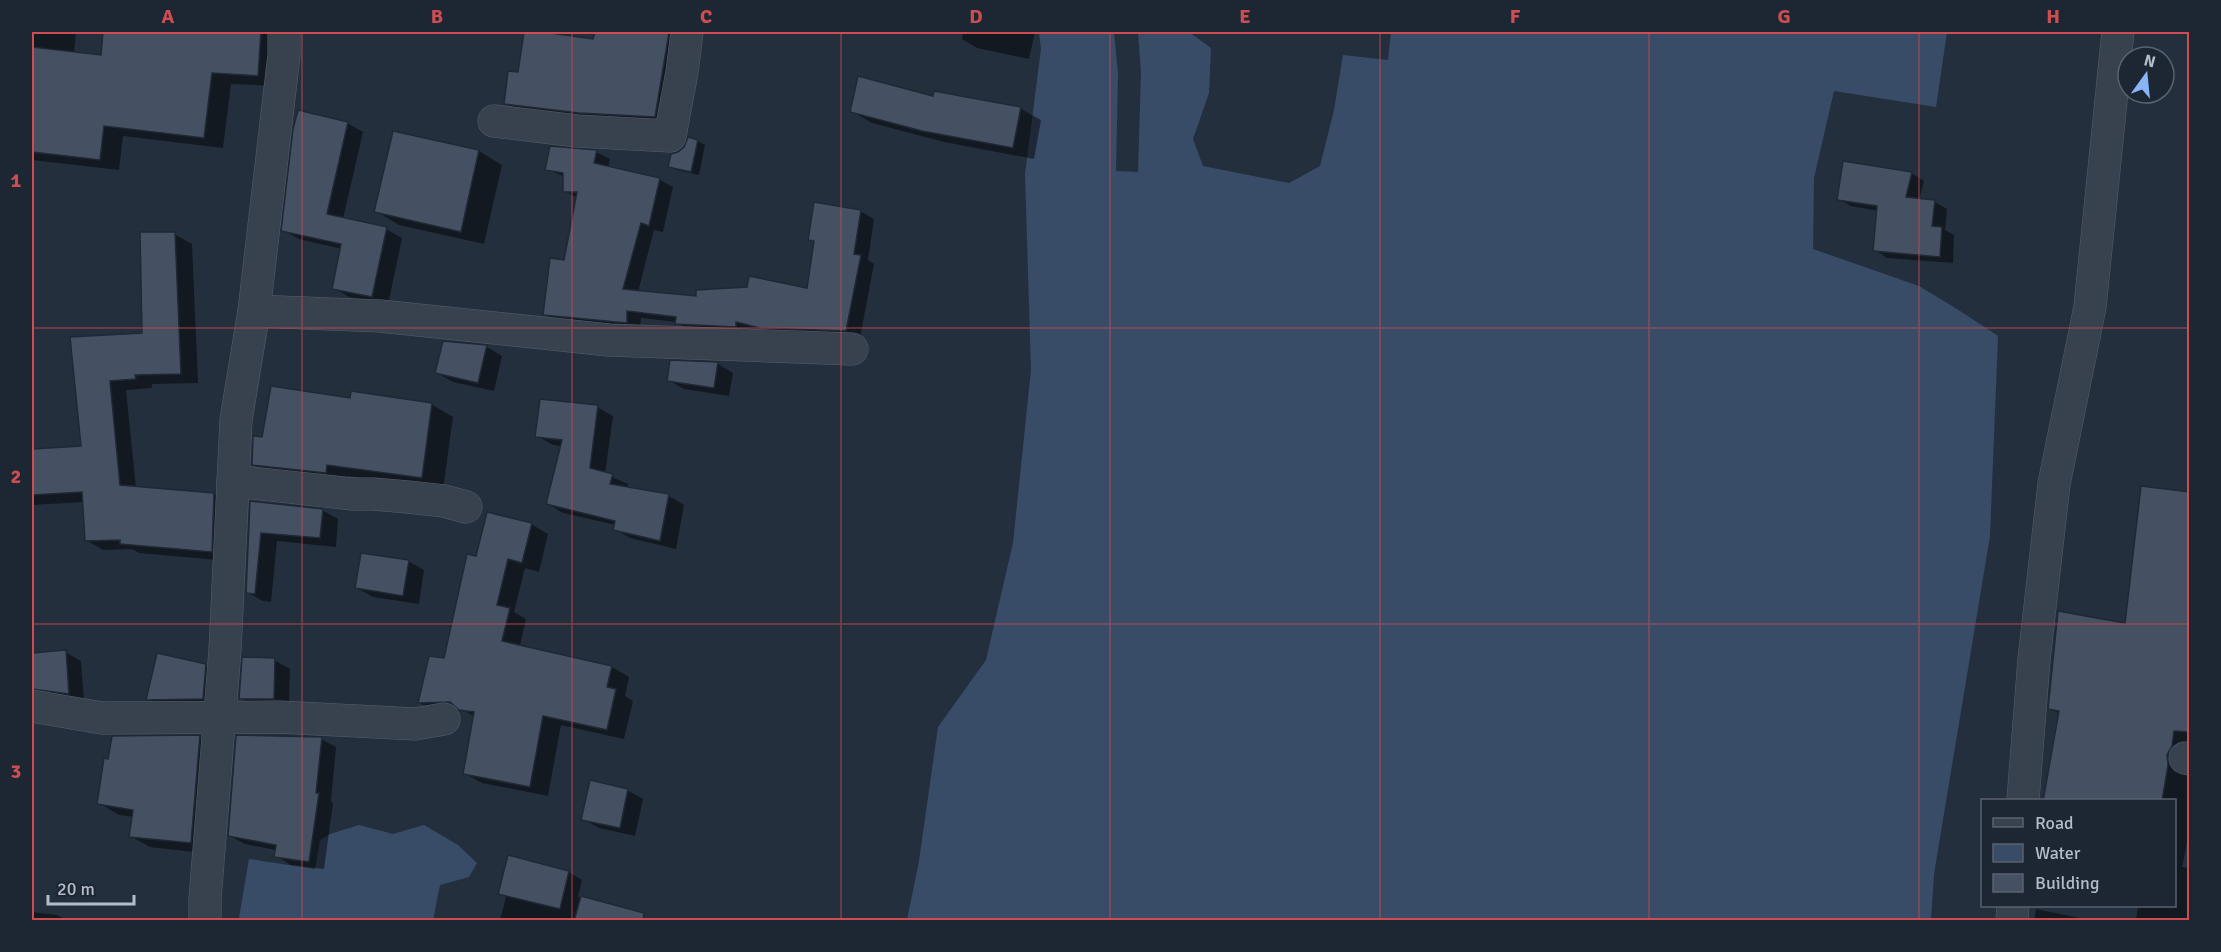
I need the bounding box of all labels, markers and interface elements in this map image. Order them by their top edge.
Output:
text: A [162,4,175,29]
text: B [431,4,443,29]
text: C [700,4,712,29]
text: D [969,4,983,29]
text: E [1239,4,1251,29]
text: F [1510,4,1521,29]
text: G [1777,4,1791,29]
text: H [2046,4,2060,29]
north arrow [2116,45,2176,105]
text: N [2142,50,2158,73]
text: 1 [11,168,22,193]
text: 2 [11,464,21,489]
text: 3 [11,759,21,784]
legend [1981,799,2176,907]
text: Road [2035,812,2074,834]
text: Water [2035,842,2081,864]
scale bar [48,868,134,906]
text: Building [2035,872,2099,894]
text: 20 m [57,878,95,900]

